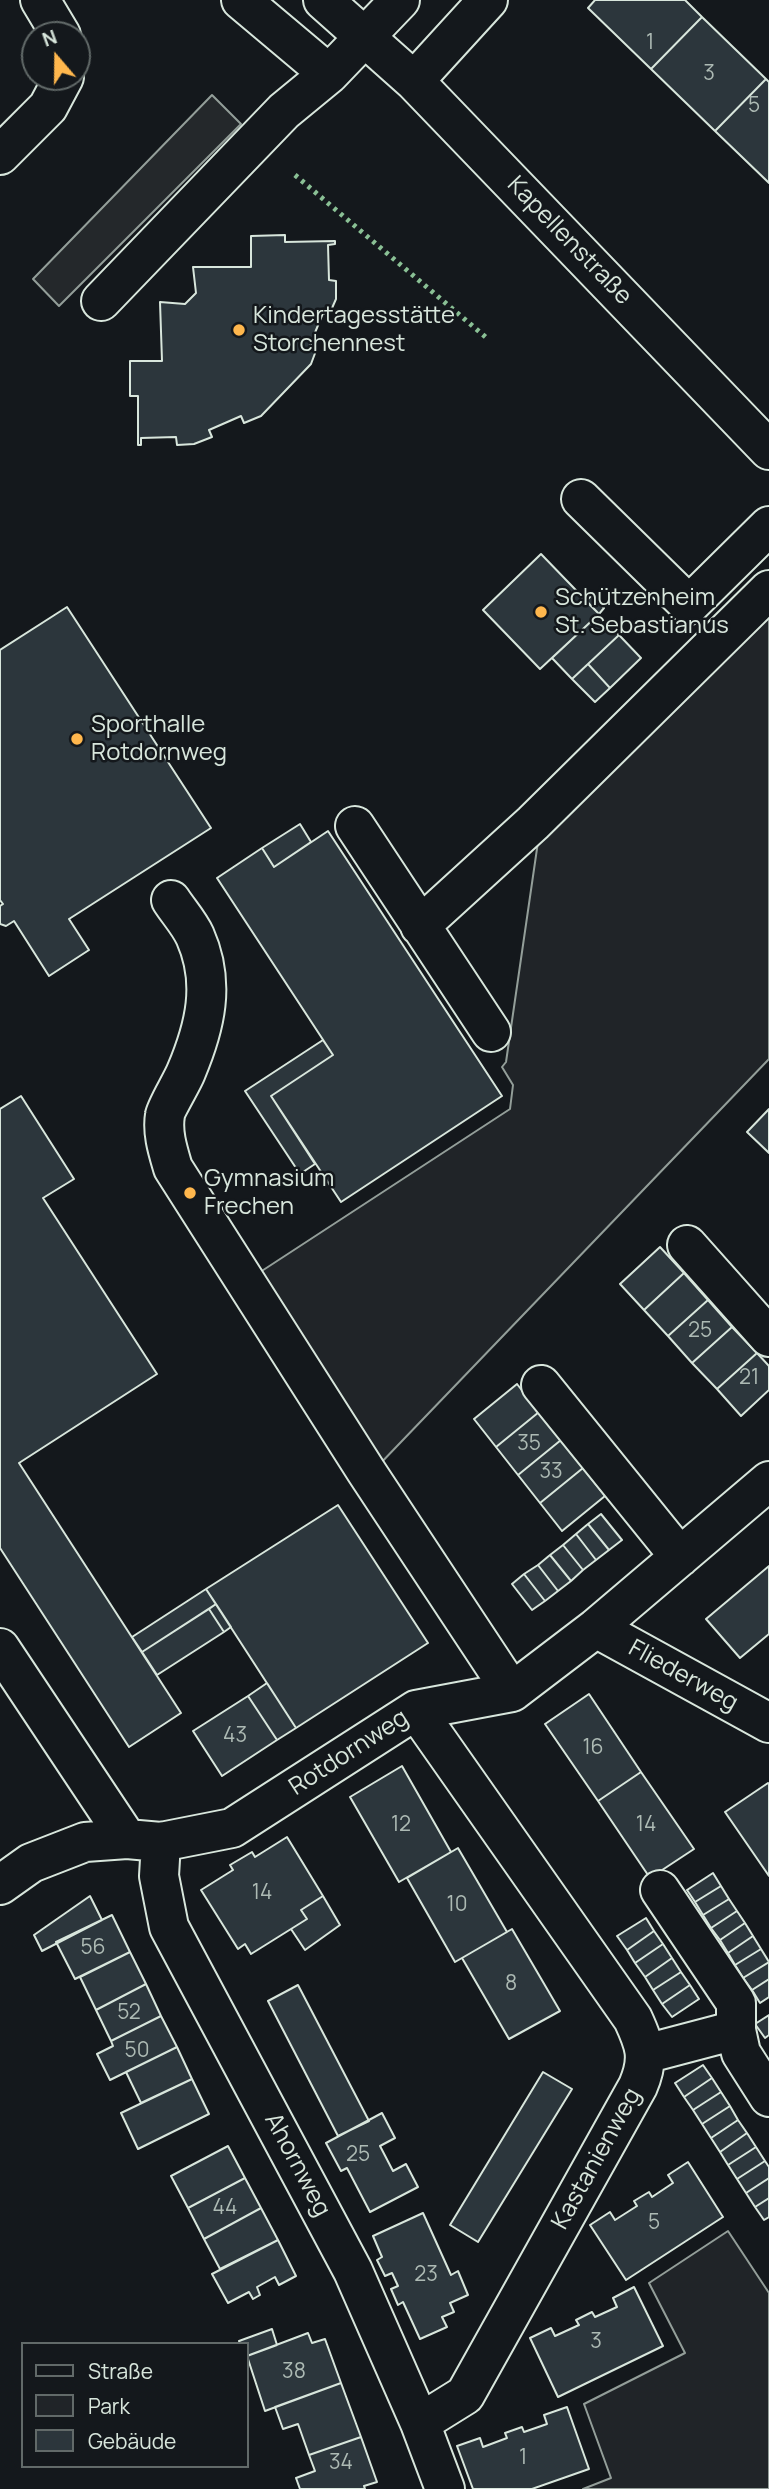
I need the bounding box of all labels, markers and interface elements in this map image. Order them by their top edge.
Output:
north arrow [21,21,91,91]
text: N [39,24,60,53]
house number: 1 [646,30,654,56]
house number: 3 [703,61,715,87]
house number: 5 [748,93,760,119]
street label: Kapellenstraße [501,171,637,311]
place label: Kindertagesstätte Storchennest [253,302,455,358]
marker: Kindertagesstätte Storchennest [231,322,247,338]
place label: Schützenheim St. Sebastianus [555,584,729,640]
marker: Schützenheim St. Sebastianus [533,604,549,620]
place label: Sporthalle Rotdornweg [91,711,227,767]
marker: Sporthalle Rotdornweg [69,731,85,747]
place label: Gymnasium Frechen [204,1165,334,1221]
marker: Gymnasium Frechen [182,1185,198,1201]
house number: 25 [688,1318,712,1344]
house number: 21 [739,1365,759,1391]
house number: 35 [517,1431,541,1457]
house number: 33 [539,1459,563,1485]
street label: Fliederweg [623,1634,743,1718]
street label: Rotdornweg [284,1704,414,1802]
house number: 43 [223,1723,247,1749]
house number: 16 [582,1735,604,1761]
house number: 12 [391,1812,411,1838]
house number: 14 [636,1812,656,1838]
house number: 14 [252,1880,272,1906]
house number: 10 [447,1892,467,1918]
house number: 56 [80,1935,106,1961]
house number: 8 [505,1971,517,1997]
house number: 52 [117,2000,141,2026]
house number: 50 [125,2038,149,2064]
street label: Kastanienweg [546,2083,648,2235]
street label: Ahornweg [258,2108,336,2222]
house number: 25 [346,2142,370,2168]
house number: 44 [213,2195,237,2221]
house number: 5 [648,2210,660,2236]
house number: 23 [414,2262,438,2288]
house number: 3 [590,2329,602,2355]
legend [21,2342,248,2468]
text: Straße [88,2357,153,2385]
house number: 38 [282,2359,306,2385]
text: Park [88,2392,130,2420]
text: Gebäude [88,2427,176,2455]
house number: 1 [519,2445,527,2471]
house number: 34 [329,2450,353,2476]

